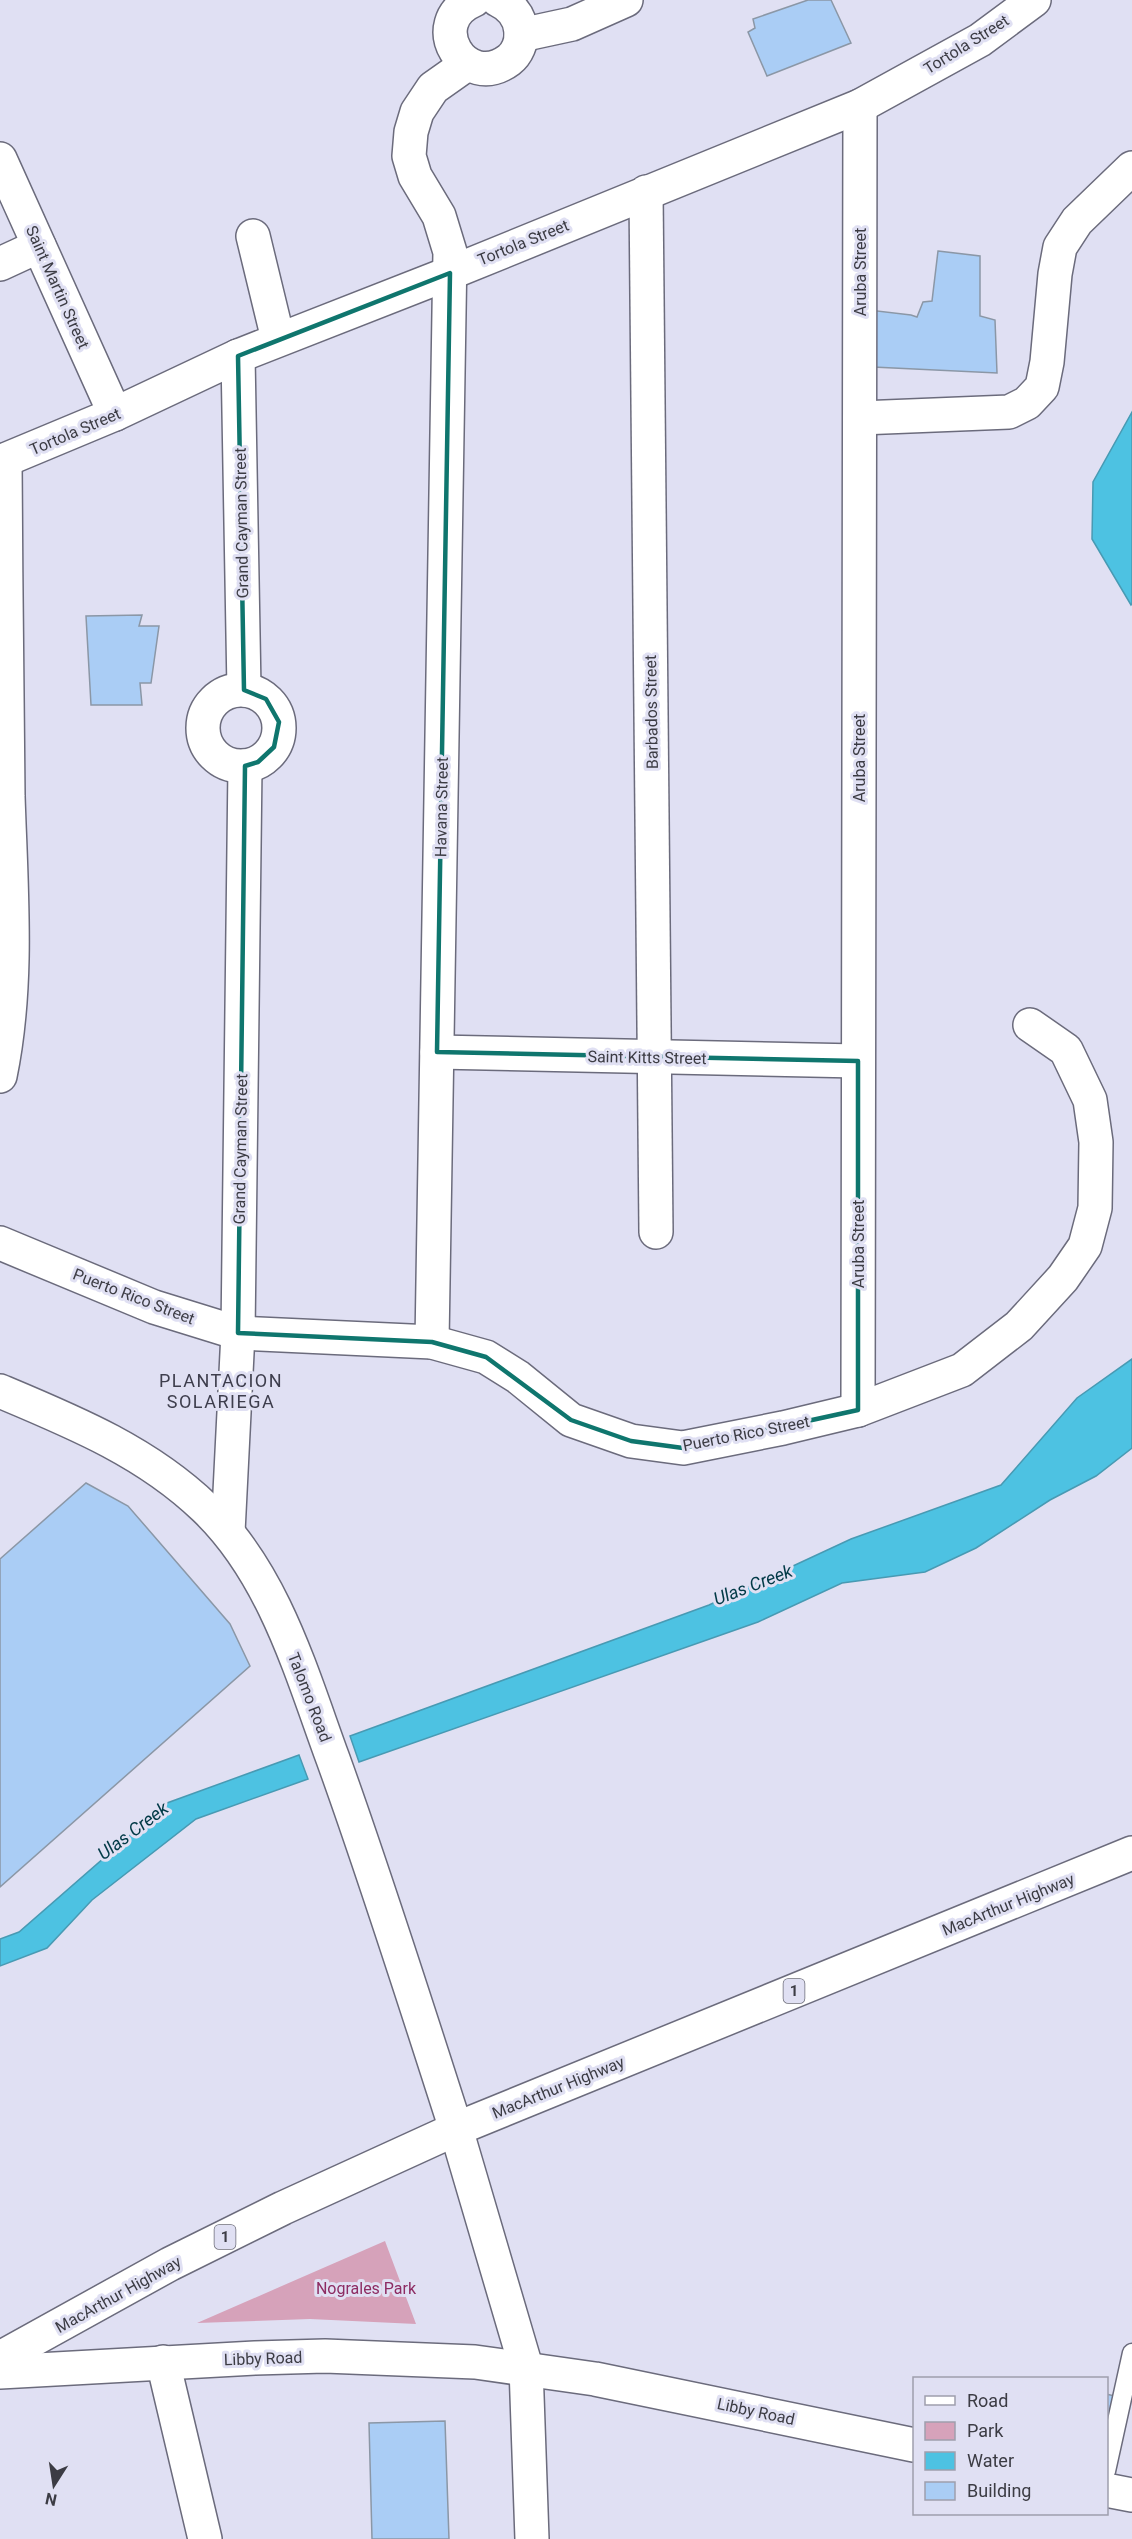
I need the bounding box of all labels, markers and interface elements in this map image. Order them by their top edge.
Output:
street label: Tortola Street [920,11,1012,78]
street label: Tortola Street [475,216,572,269]
street label: Saint Martin Street [22,223,93,352]
street label: Aruba Street [851,228,870,316]
street label: Tortola Street [27,404,123,459]
street label: Grand Cayman Street [231,447,252,599]
street label: Barbados Street [641,655,662,769]
street label: Aruba Street [850,714,869,802]
street label: Havana Street [431,757,452,857]
street label: Saint Kitts Street [587,1047,707,1068]
street label: Grand Cayman Street [230,1073,251,1225]
street label: Aruba Street [849,1200,868,1288]
street label: Puerto Rico Street [70,1265,197,1328]
district label: PLANTACION SOLARIEGA [159,1370,283,1412]
street label: Puerto Rico Street [681,1412,811,1455]
water label: Ulas Creek [710,1559,796,1609]
street label: Talomo Road [284,1650,335,1745]
water label: Ulas Creek [93,1797,173,1864]
street label: MacArthur Highway [939,1869,1077,1940]
road number: 1 [784,1979,804,2003]
street label: MacArthur Highway [489,2052,627,2123]
road number: 1 [214,2225,236,2249]
street label: MacArthur Highway [52,2252,185,2337]
park label: Nograles Park [316,2279,417,2298]
street label: Libby Road [223,2348,303,2369]
legend [913,2377,1108,2515]
text: Road [967,2390,1008,2411]
street label: Libby Road [715,2394,796,2429]
text: Park [967,2420,1004,2441]
text: Water [967,2450,1014,2471]
north arrow [24,2455,84,2515]
text: Building [967,2480,1031,2501]
text: N [43,2489,58,2510]

